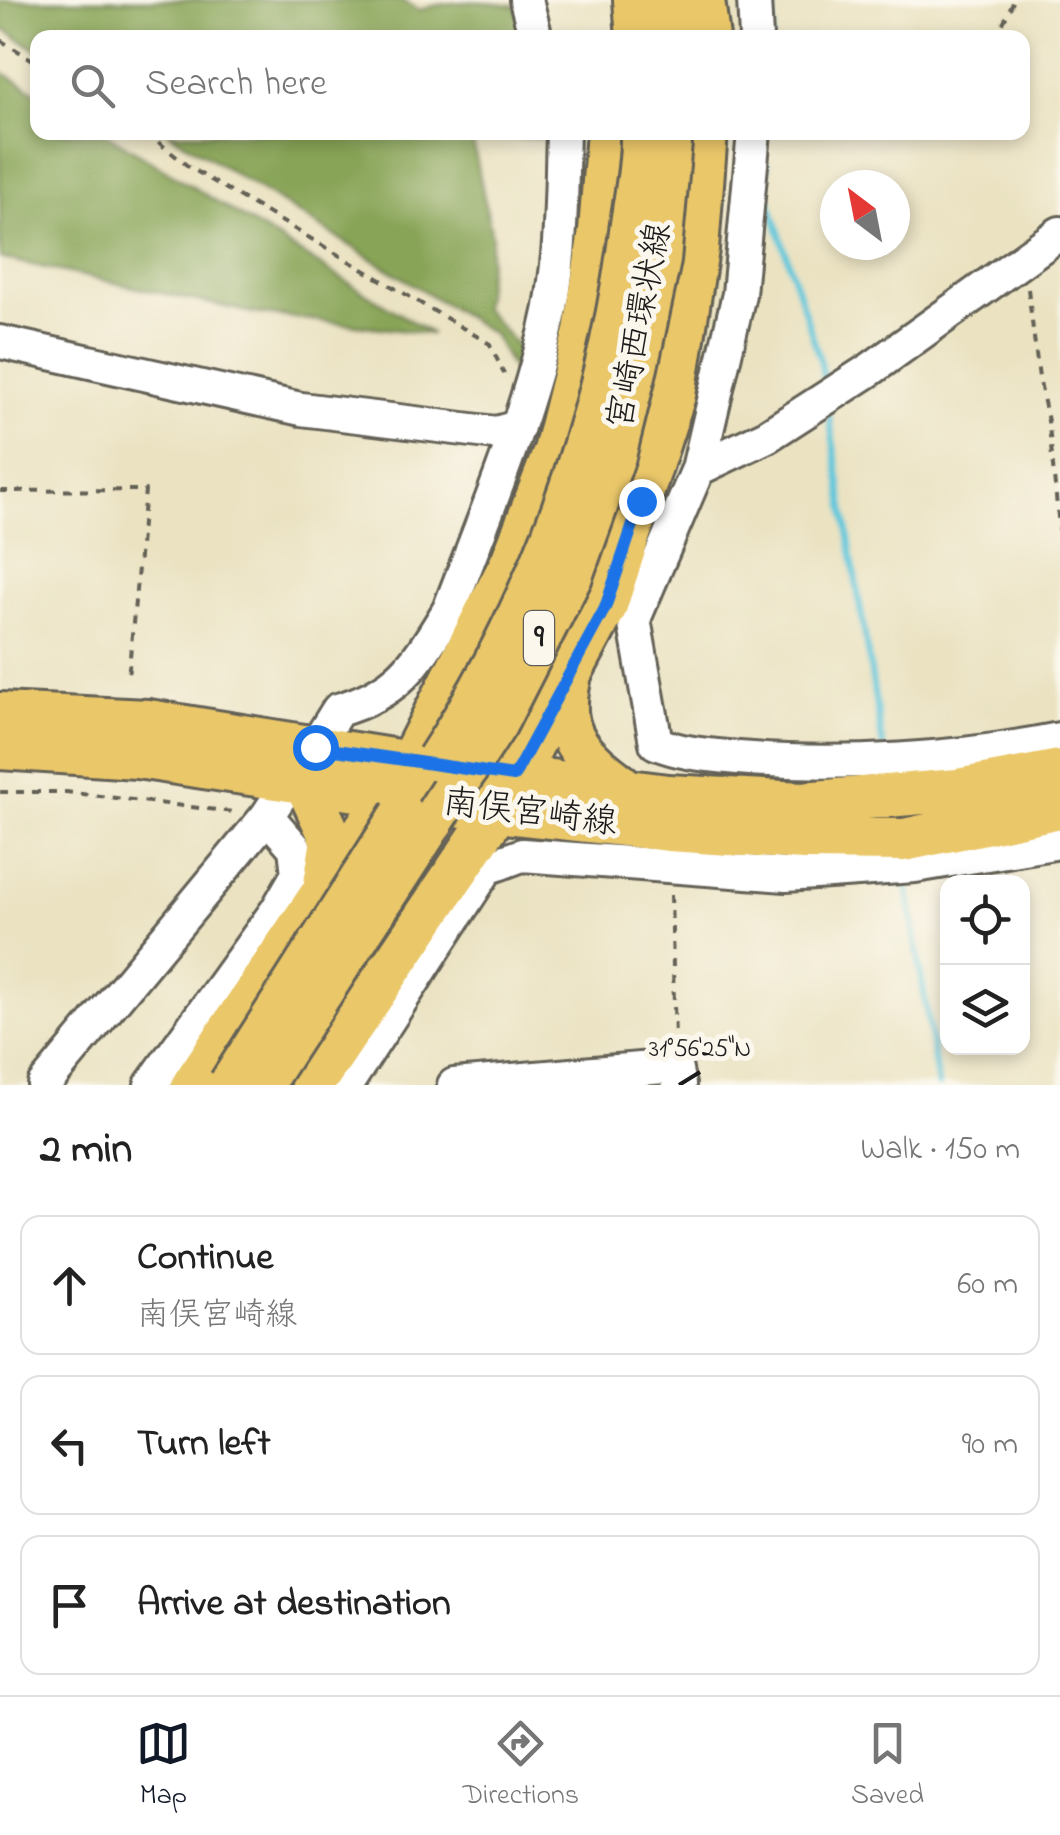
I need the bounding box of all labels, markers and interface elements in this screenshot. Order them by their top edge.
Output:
search box [30,30,1030,140]
text: Search here [145,57,327,113]
icon: search [65,58,120,113]
north arrow [820,170,910,260]
street label: 宮崎西環状線 [596,218,686,434]
route end [619,479,665,525]
road number: 9 [524,611,554,665]
route start [293,725,339,771]
street label: 南俣宮崎線 [440,778,620,850]
map controls [940,875,1030,1055]
button: locate [940,875,1030,965]
button: layers [940,965,1030,1055]
text: 31°56'25"N [649,1032,751,1068]
text: 2 min [40,1120,132,1181]
text: Walk · 150 m [861,1127,1020,1174]
text: Continue [137,1231,273,1287]
icon: ahead [42,1258,97,1313]
text: 60 m [957,1262,1018,1309]
text: 南俣宮崎線 [137,1293,297,1340]
text: Turn left [137,1417,270,1473]
icon: left [42,1418,97,1473]
text: 90 m [962,1422,1018,1469]
text: Arrive at destination [137,1577,451,1633]
icon: arrive [42,1578,97,1633]
tab: Map [136,1716,191,1817]
tab: Directions [463,1716,579,1817]
tab: Saved [851,1716,924,1817]

